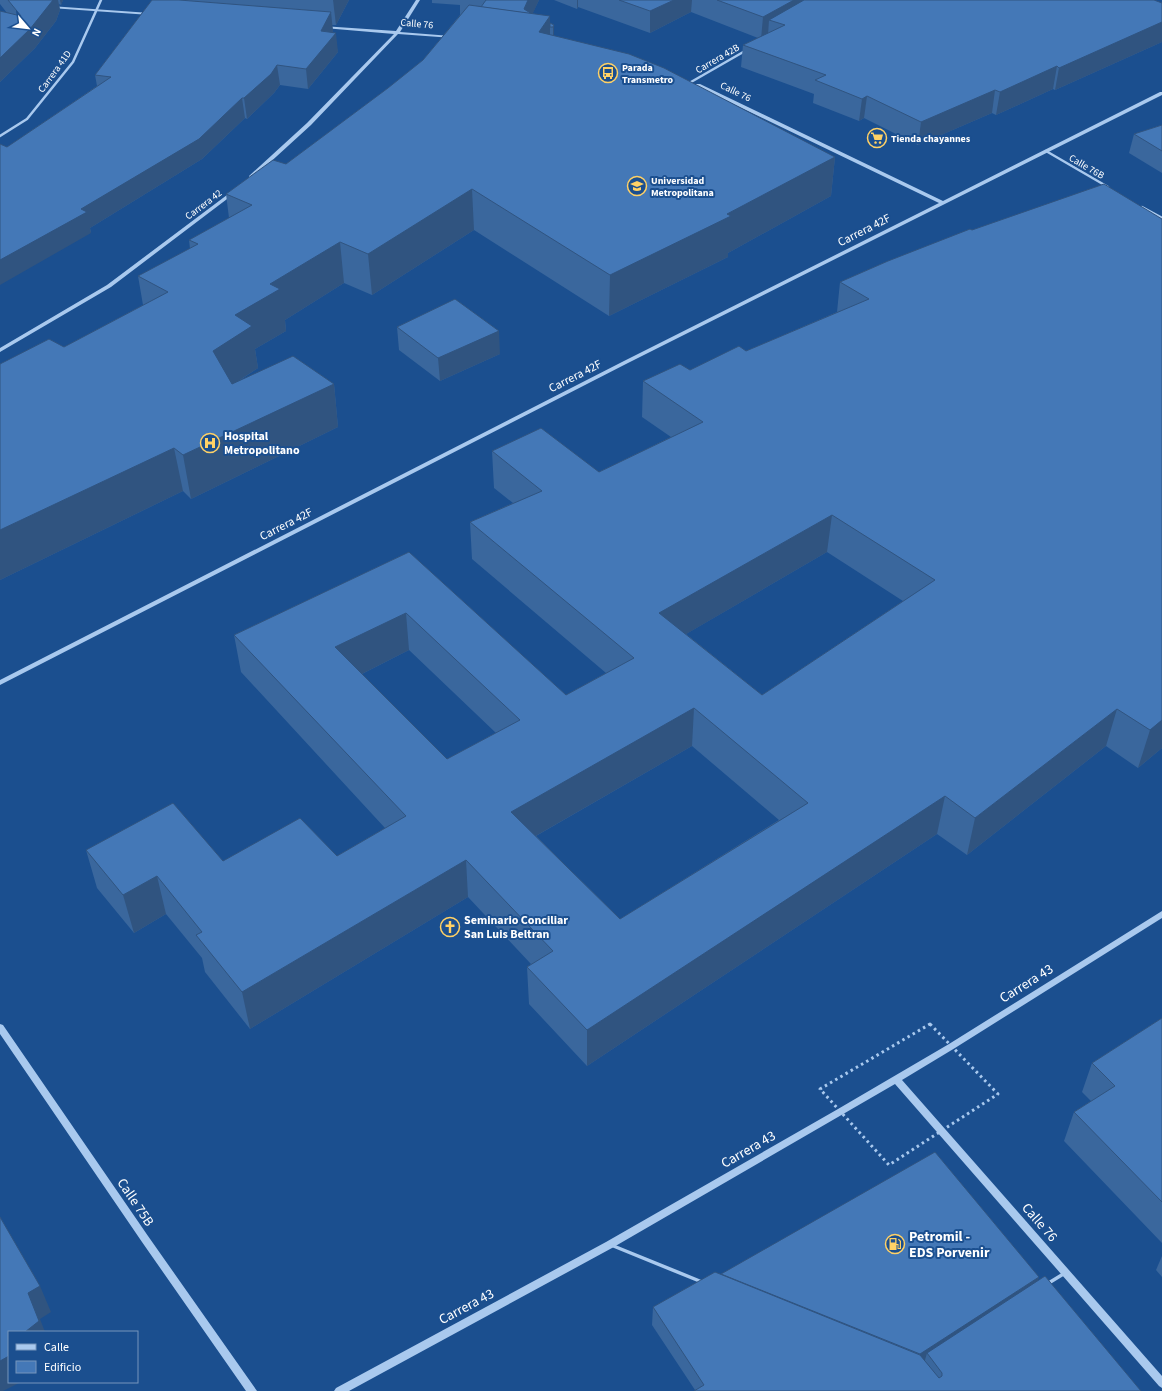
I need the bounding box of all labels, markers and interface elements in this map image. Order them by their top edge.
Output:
north arrow [8,8,48,48]
street label: Calle 76 [400,16,434,32]
text: N [28,26,45,39]
street label: Carrera 42B [693,41,742,77]
street label: Carrera 41D [35,48,75,95]
place label: Parada Transmetro [622,61,674,87]
bus stop icon: Parada Transmetro [597,62,619,84]
street label: Calle 76 [718,78,753,105]
supermarket icon: Tienda chayannes [866,127,888,149]
place label: Tienda chayannes [891,132,971,146]
street label: Calle 76B [1066,151,1107,183]
place label: Universidad Metropolitana [651,174,714,200]
school or university icon: Universidad Metropolitana [626,175,648,197]
street label: Carrera 42 [182,186,225,223]
street label: Carrera 42F [835,210,894,251]
street label: Carrera 42F [546,356,605,397]
place label: Hospital Metropolitano [224,428,300,459]
hospital icon: Hospital Metropolitano [199,432,221,454]
street label: Carrera 42F [257,504,316,545]
place label: Seminario Conciliar San Luis Beltran [464,912,568,943]
church icon: Seminario Conciliar San Luis Beltran [439,916,461,938]
street label: Carrera 43 [996,959,1057,1008]
street label: Carrera 43 [718,1126,779,1173]
street label: Calle 75B [112,1175,159,1231]
street label: Calle 76 [1017,1199,1062,1247]
place label: Petromil - EDS Porvenir [909,1227,990,1263]
fuel station icon: Petromil - EDS Porvenir [884,1233,906,1255]
street label: Carrera 43 [435,1284,498,1330]
legend [8,1331,138,1383]
text: Calle [44,1339,69,1356]
text: Edificio [44,1359,81,1376]

